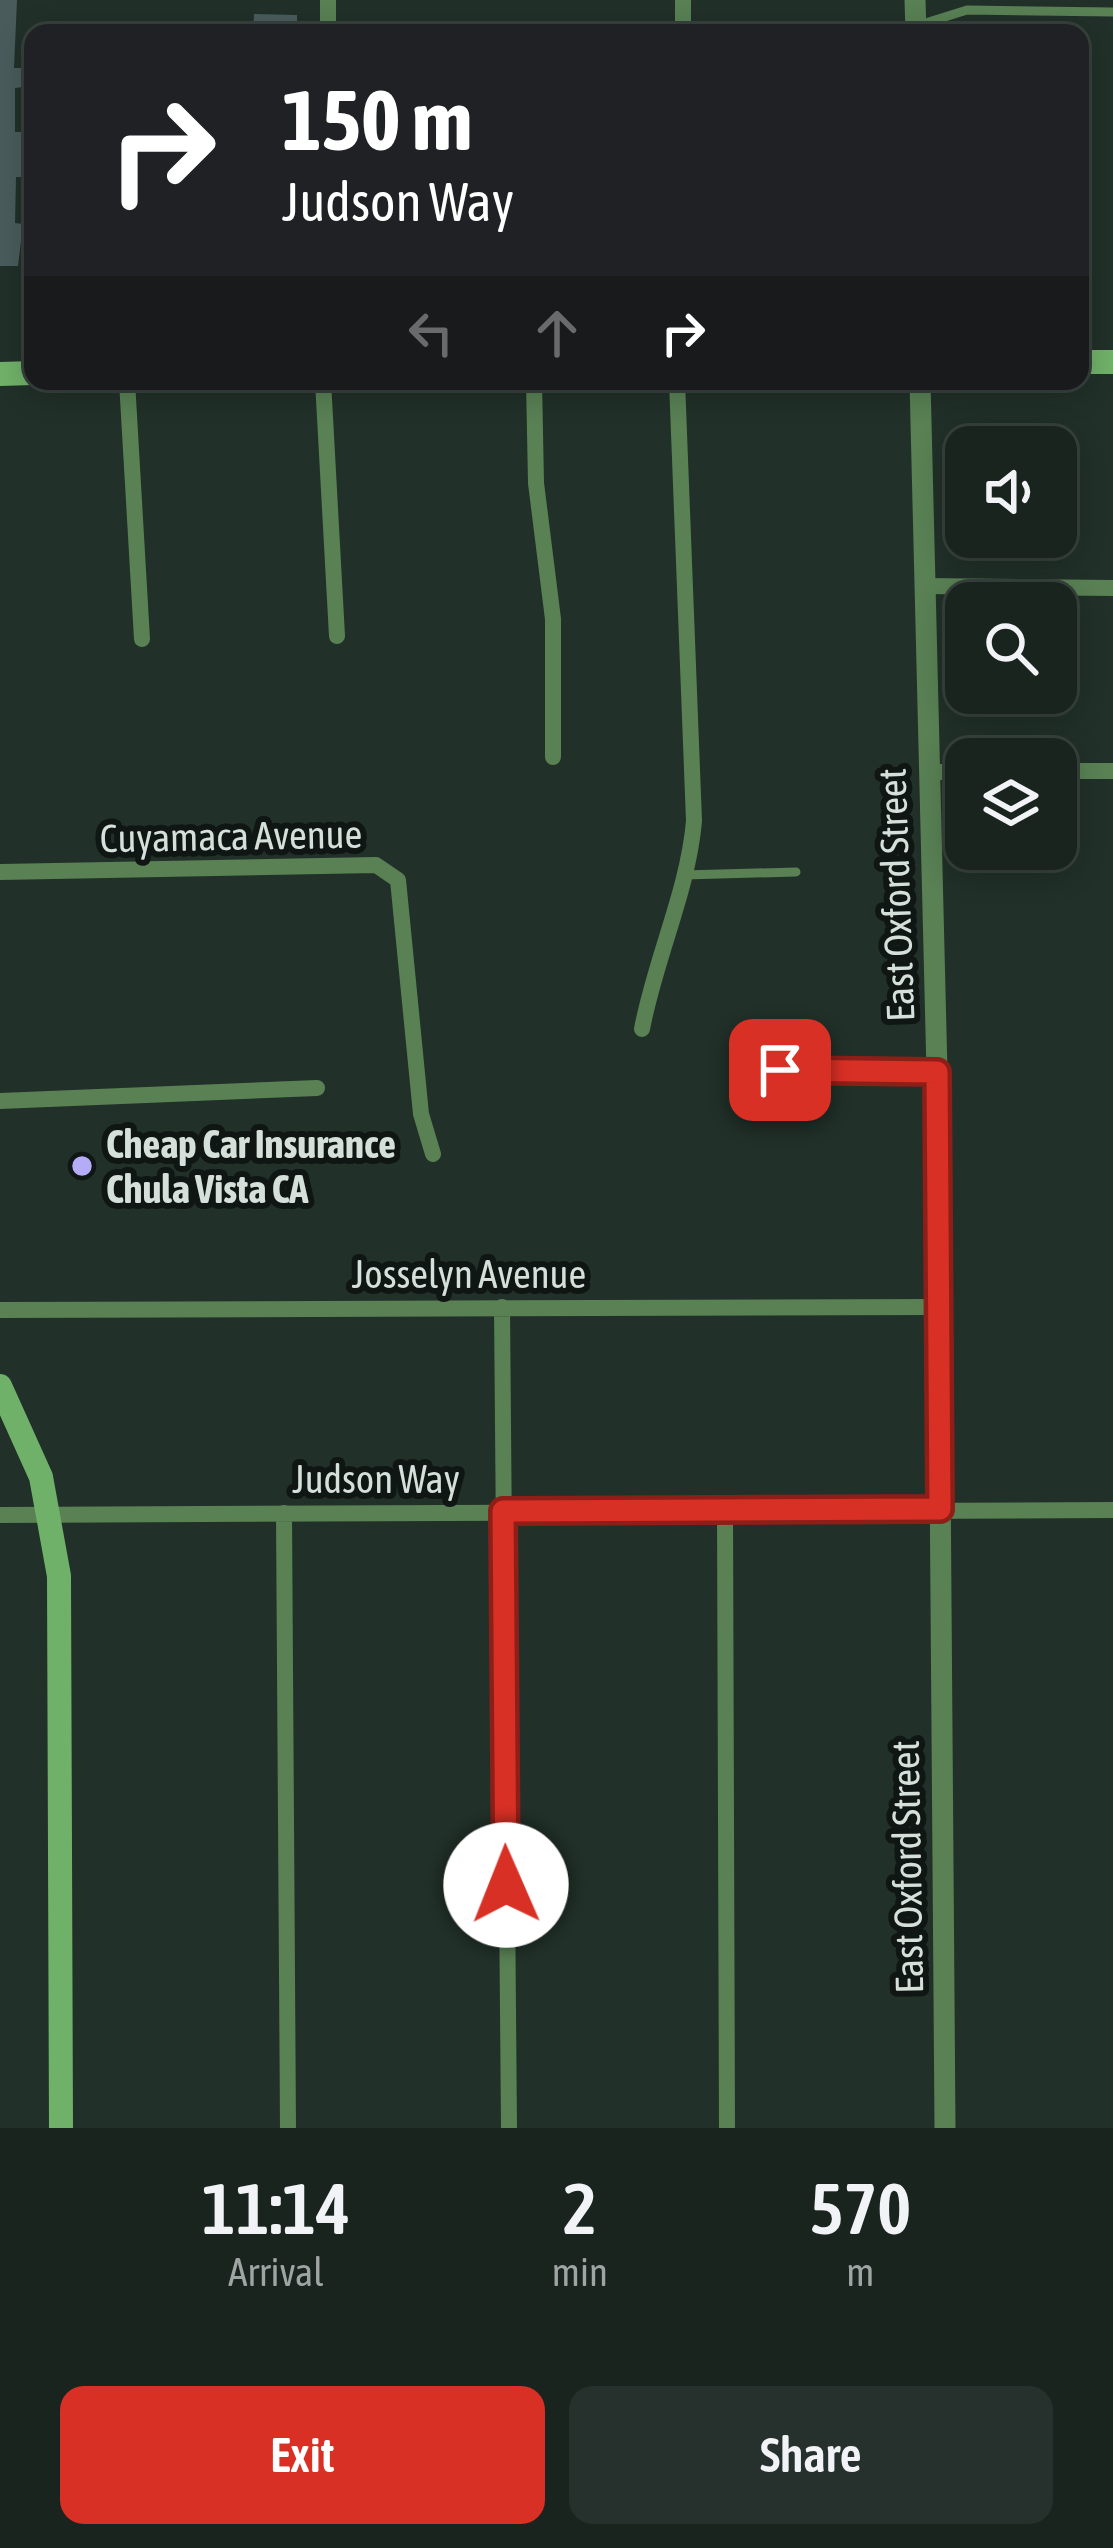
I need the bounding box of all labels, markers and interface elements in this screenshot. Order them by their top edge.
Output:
icon: right [84,72,240,228]
text: 150 m [282,72,472,168]
text: Judson Way [282,171,514,232]
icon: left [398,300,464,366]
icon: ahead [524,300,590,366]
icon: right [650,300,716,366]
map controls [945,426,1077,870]
button: sound [945,426,1077,558]
button: search [945,582,1077,714]
button: layers [945,738,1077,870]
street label: East Oxford Street [870,767,922,1023]
street label: Cuyamaca Avenue [99,812,363,860]
pin [729,1019,831,1121]
icon: arrive [747,1037,813,1103]
place label: Cheap Car Insurance Chula Vista CA [106,1122,396,1211]
marker: Cheap Car Insurance Chula Vista CA [69,1153,95,1179]
street label: Josselyn Avenue [352,1252,586,1296]
street label: Judson Way [292,1457,460,1501]
street label: East Oxford Street [883,1740,931,1994]
position arrow [443,1822,569,1948]
text: 11:14 [202,2167,350,2249]
text: 2 [563,2167,597,2249]
text: 570 [810,2167,911,2249]
text: Arrival [228,2250,324,2294]
text: min [552,2250,608,2294]
text: m [846,2250,874,2294]
button: Exit [60,2386,545,2524]
button: Share [569,2386,1053,2524]

